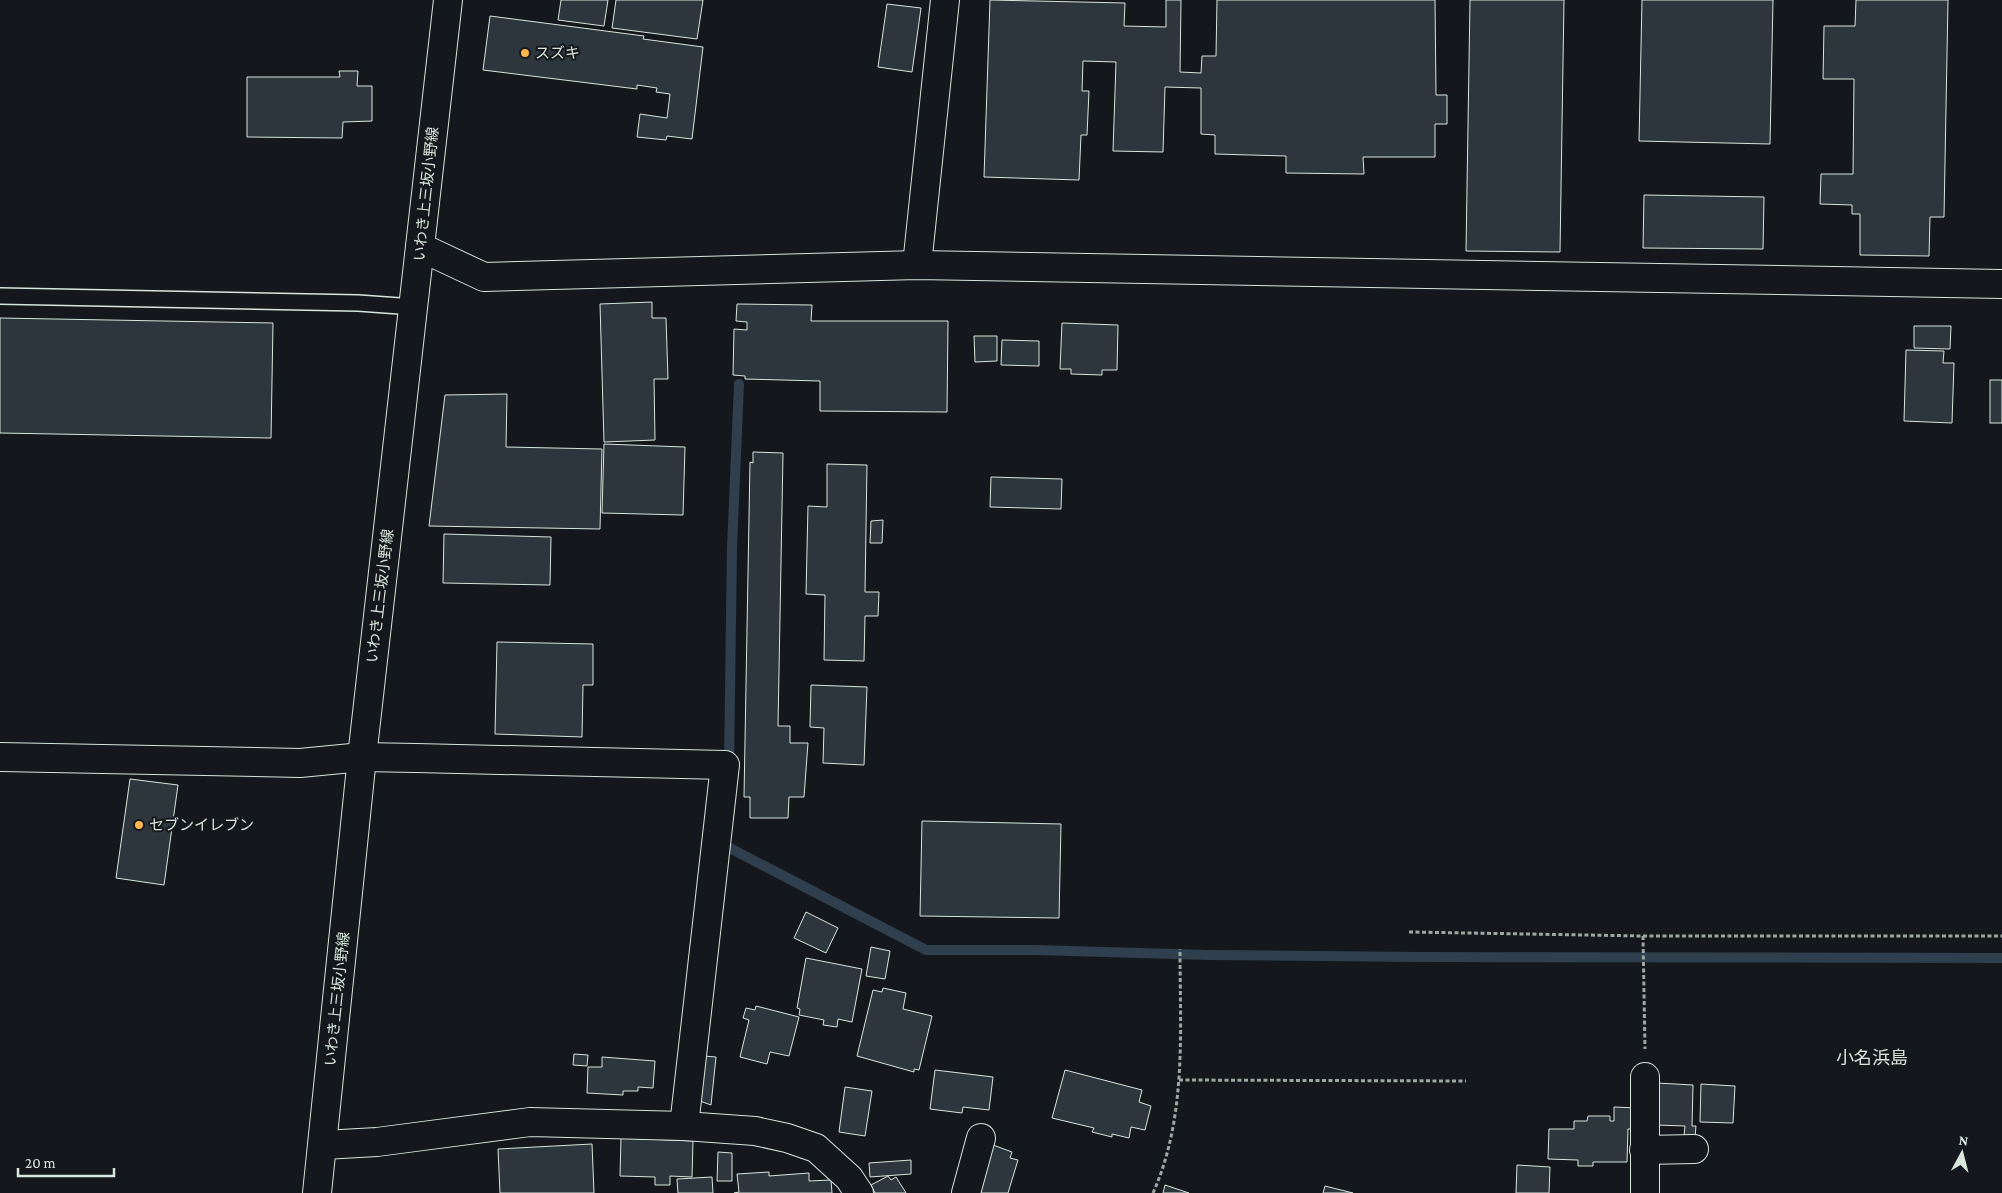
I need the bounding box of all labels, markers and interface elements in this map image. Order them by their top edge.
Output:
place label: スズキ [535,45,580,61]
marker: スズキ [519,47,531,59]
street label: いわき上三坂小野線 [411,126,441,262]
street label: いわき上三坂小野線 [364,528,396,664]
place label: セブンイレブン [149,817,254,833]
marker: セブンイレブン [133,819,145,831]
street label: いわき上三坂小野線 [322,931,352,1067]
district label: 小名浜島 [1836,1048,1908,1068]
north arrow [1937,1128,1987,1178]
text: N [1958,1132,1970,1149]
scale bar [18,1146,114,1178]
text: 20 m [25,1155,56,1171]

